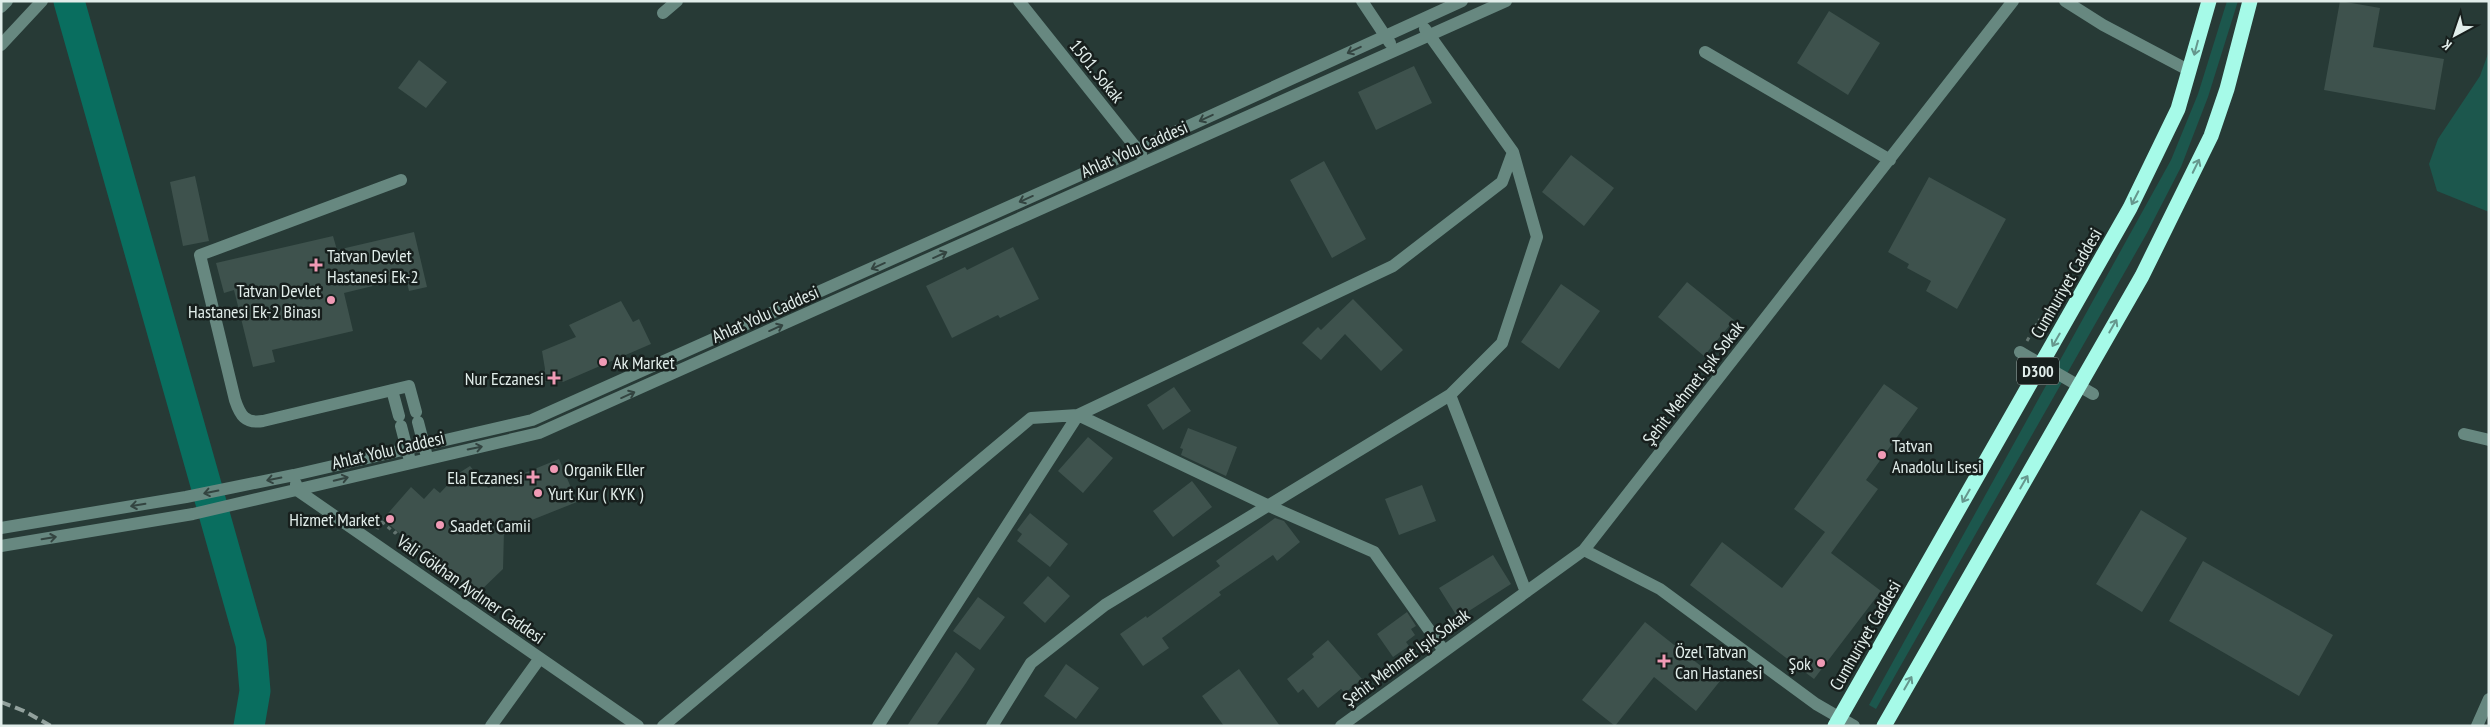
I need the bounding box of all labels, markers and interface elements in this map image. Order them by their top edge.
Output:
north arrow [2430,10,2480,60]
street label: 1501. Sokak [1064,35,1130,107]
text: K [2438,35,2455,54]
one-way arrow [2191,40,2201,56]
one-way arrow [1347,46,1362,56]
one-way arrow [1199,114,1214,123]
street label: Ahlat Yolu Caddesi [1077,115,1191,183]
one-way arrow [2192,159,2201,174]
one-way arrow [2130,190,2139,205]
one-way arrow [1019,195,1034,205]
street label: Cumhuriyet Caddesi [2025,224,2107,342]
place label: Tatvan Devlet Hastanesi Ek-2 [327,244,419,288]
one-way arrow [932,249,947,259]
marker: Tatvan Devlet Hastanesi Ek-2 [309,258,323,272]
one-way arrow [871,261,886,271]
place label: Tatvan Devlet Hastanesi Ek-2 Binası [188,279,321,323]
street label: Ahlat Yolu Caddesi [708,280,822,348]
marker: Tatvan Devlet Hastanesi Ek-2 Binası [325,294,337,306]
street label: Şehit Mehmet Işık Sokak [1637,316,1749,450]
one-way arrow [2109,319,2119,333]
one-way arrow [768,323,783,333]
one-way arrow [2050,333,2060,347]
place label: Ak Market [613,351,675,374]
marker: Ak Market [597,356,609,368]
road number: D300 [2017,358,2059,384]
place label: Nur Eczanesi [465,367,544,390]
marker: Nur Eczanesi [548,372,560,384]
one-way arrow [620,389,635,399]
street label: Ahlat Yolu Caddesi [329,426,447,474]
place label: Tatvan Anadolu Lisesi [1892,434,1982,478]
one-way arrow [466,443,482,452]
marker: Tatvan Anadolu Lisesi [1876,449,1888,461]
place label: Organik Eller [564,458,645,481]
marker: Organik Eller [548,463,560,475]
place label: Ela Eczanesi [447,466,523,489]
marker: Ela Eczanesi [527,471,539,483]
one-way arrow [332,474,348,483]
one-way arrow [267,475,283,485]
one-way arrow [2019,475,2029,489]
place label: Yurt Kur ( KYK ) [548,482,644,505]
marker: Yurt Kur ( KYK ) [532,487,544,499]
one-way arrow [204,488,220,497]
one-way arrow [1961,489,1971,503]
one-way arrow [130,501,146,511]
place label: Hizmet Market [289,508,380,531]
marker: Hizmet Market [384,513,396,525]
place label: Saadet Camii [450,514,531,537]
marker: Saadet Camii [434,519,446,531]
street label: Vali Gökhan Aydıner Caddesi [392,529,549,649]
one-way arrow [41,533,57,543]
street label: Cumhuriyet Caddesi [1824,576,1906,694]
street label: Şehit Mehmet Işık Sokak [1338,603,1474,711]
place label: Özel Tatvan Can Hastanesi [1675,640,1762,684]
place label: Şok [1789,652,1811,675]
marker: Özel Tatvan Can Hastanesi [1657,654,1671,668]
marker: Şok [1815,657,1827,669]
one-way arrow [1903,676,1913,691]

